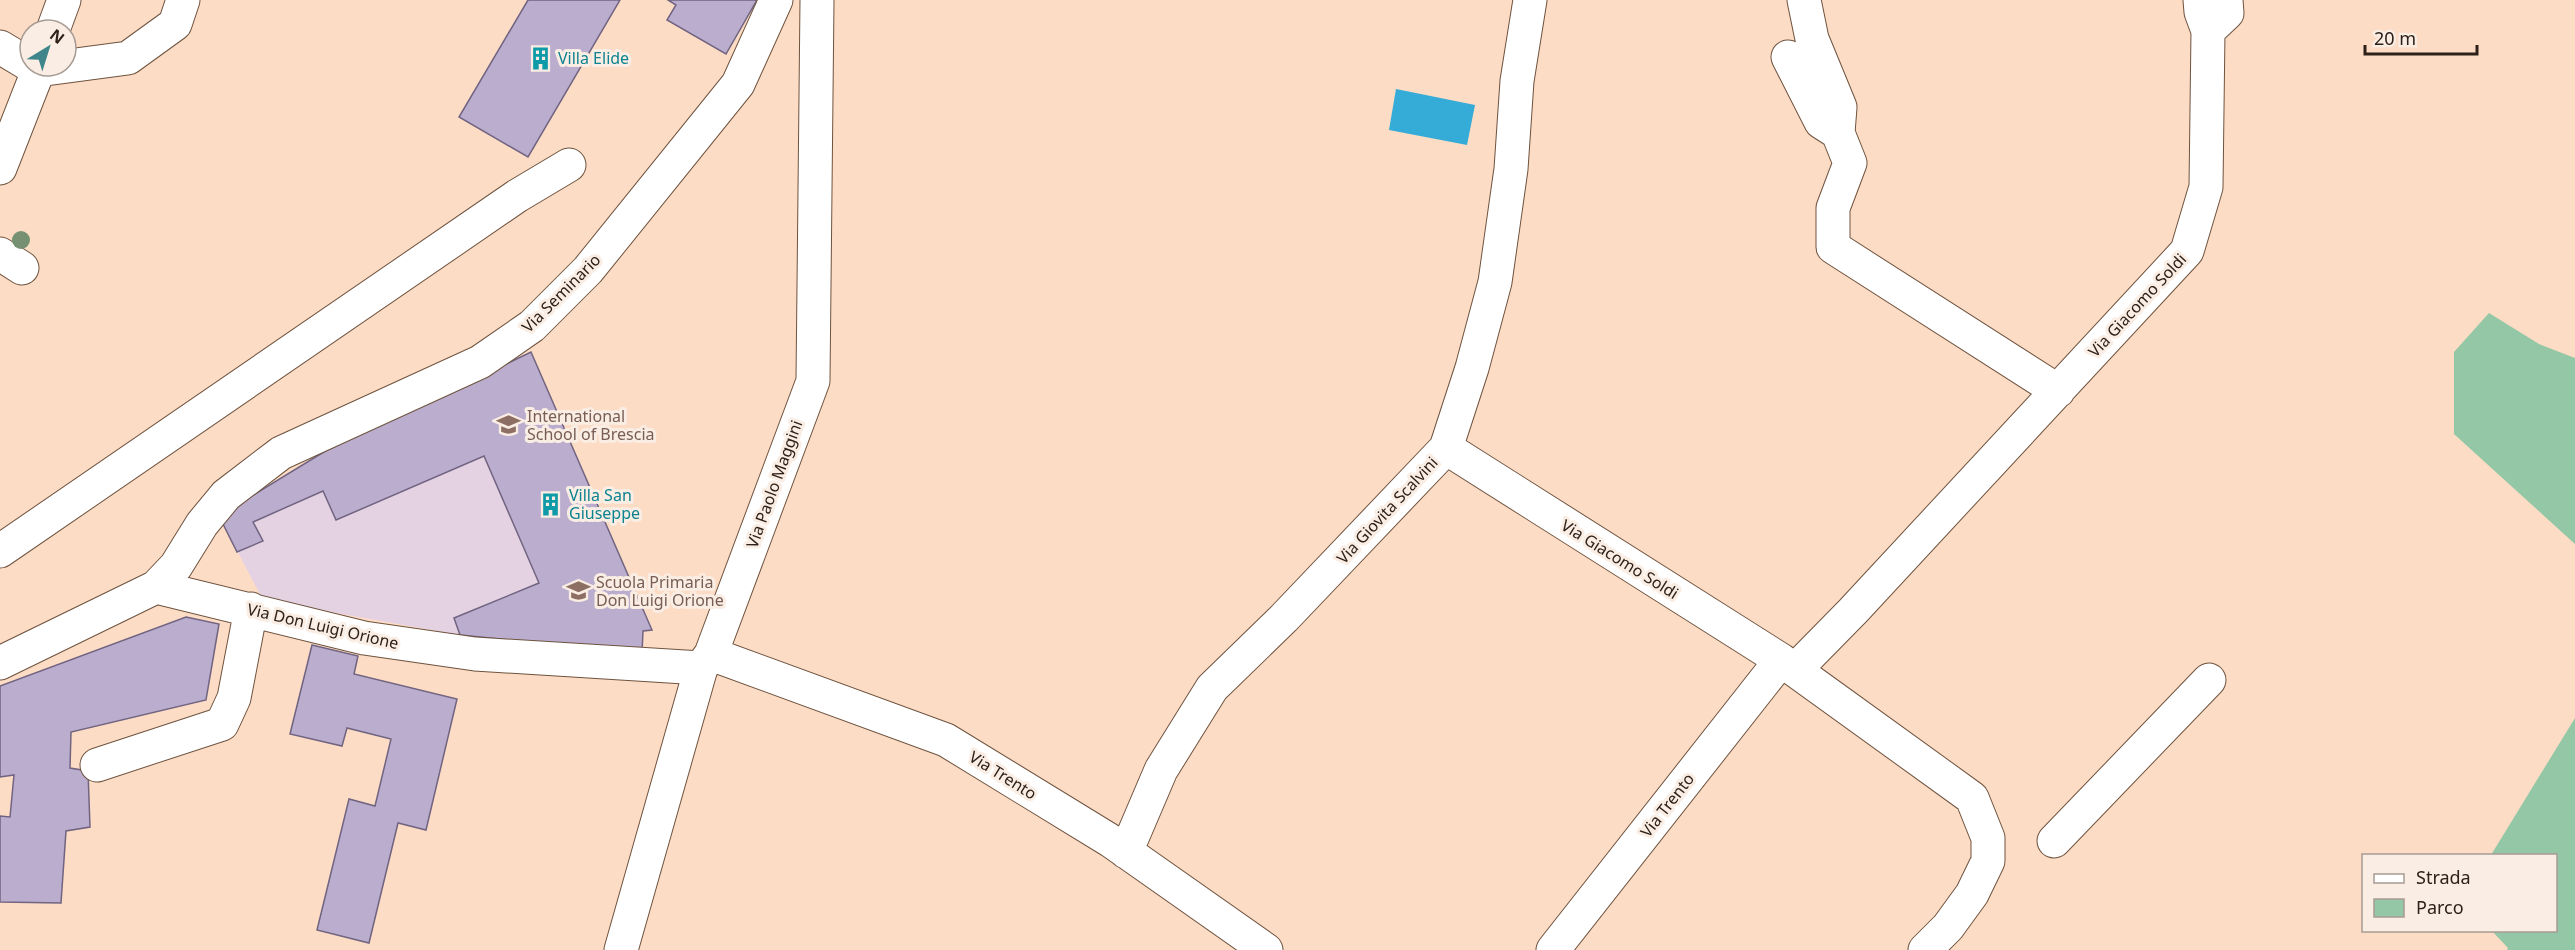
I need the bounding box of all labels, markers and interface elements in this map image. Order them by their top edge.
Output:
north arrow [18,18,78,78]
scale bar [2365,18,2478,56]
text: N [45,24,69,49]
text: 20 m [2374,26,2416,50]
building icon: Villa Elide [527,45,553,71]
place label: Villa Elide [558,47,629,69]
street label: Via Giacomo Soldi [2083,248,2191,362]
street label: Via Seminario [517,249,605,337]
place label: International School of Brescia [527,405,655,445]
school or university icon: International School of Brescia [496,412,522,438]
street label: Via Paolo Maggini [741,417,807,551]
street label: Via Giovita Scalvini [1332,452,1442,568]
place label: Villa San Giuseppe [569,484,640,524]
building icon: Villa San Giuseppe [538,491,564,517]
street label: Via Giacomo Soldi [1557,514,1683,604]
place label: Scuola Primaria Don Luigi Orione [596,571,724,611]
school or university icon: Scuola Primaria Don Luigi Orione [565,578,591,604]
street label: Via Don Luigi Orione [245,598,401,654]
street label: Via Trento [965,746,1041,804]
street label: Via Trento [1635,768,1699,842]
legend [2362,854,2557,932]
text: Strada [2416,865,2471,889]
text: Parco [2416,895,2464,919]

